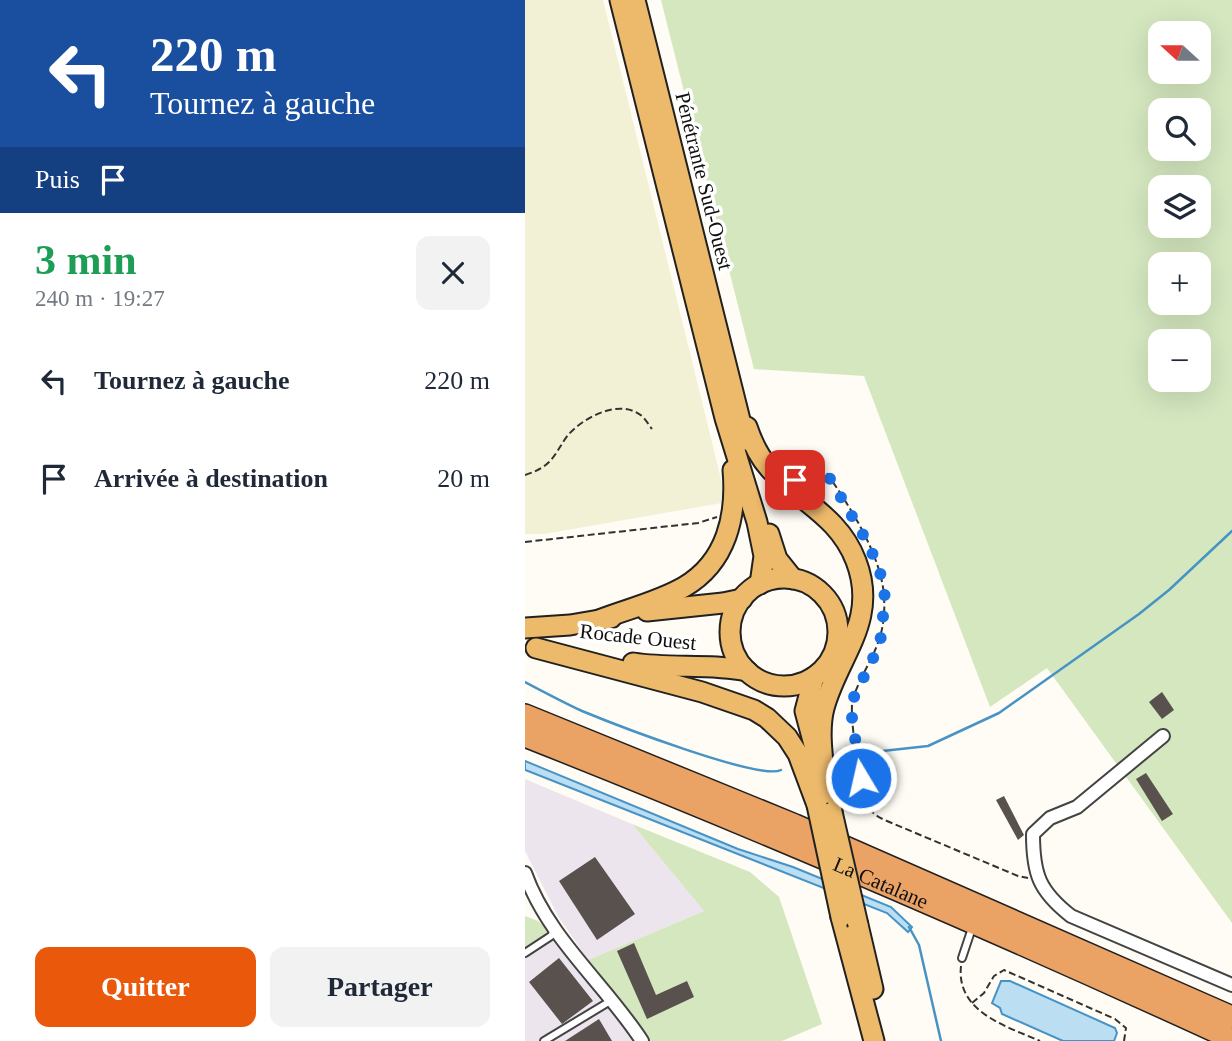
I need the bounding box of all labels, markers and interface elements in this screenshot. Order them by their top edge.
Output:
north arrow [1148,21,1211,84]
map controls [1148,21,1211,392]
text: 220 m [150,27,277,82]
icon: left [35,28,126,119]
text: Tournez à gauche [150,85,375,121]
street label: Pénétrante Sud-Ouest [670,90,738,273]
button: search [1148,98,1211,161]
icon: arrive [94,161,132,199]
text: Puis [35,165,80,194]
button: layers [1148,175,1211,238]
button: close [416,236,490,310]
text: 3 min [35,237,137,283]
button: + [1148,252,1211,315]
text: 240 m · 19:27 [35,286,165,311]
button: − [1148,329,1211,392]
icon: left [35,362,73,400]
text: Tournez à gauche [94,366,290,395]
text: 220 m [424,366,490,395]
pin [765,450,825,510]
icon: arrive [35,460,73,498]
icon: arrive [776,461,814,499]
text: Arrivée à destination [94,464,328,493]
text: 20 m [437,464,490,493]
street label: Rocade Ouest [578,619,698,655]
position arrow [824,741,898,815]
street label: La Catalane [830,852,932,914]
button: Quitter [35,947,256,1027]
button: Partager [270,947,490,1027]

